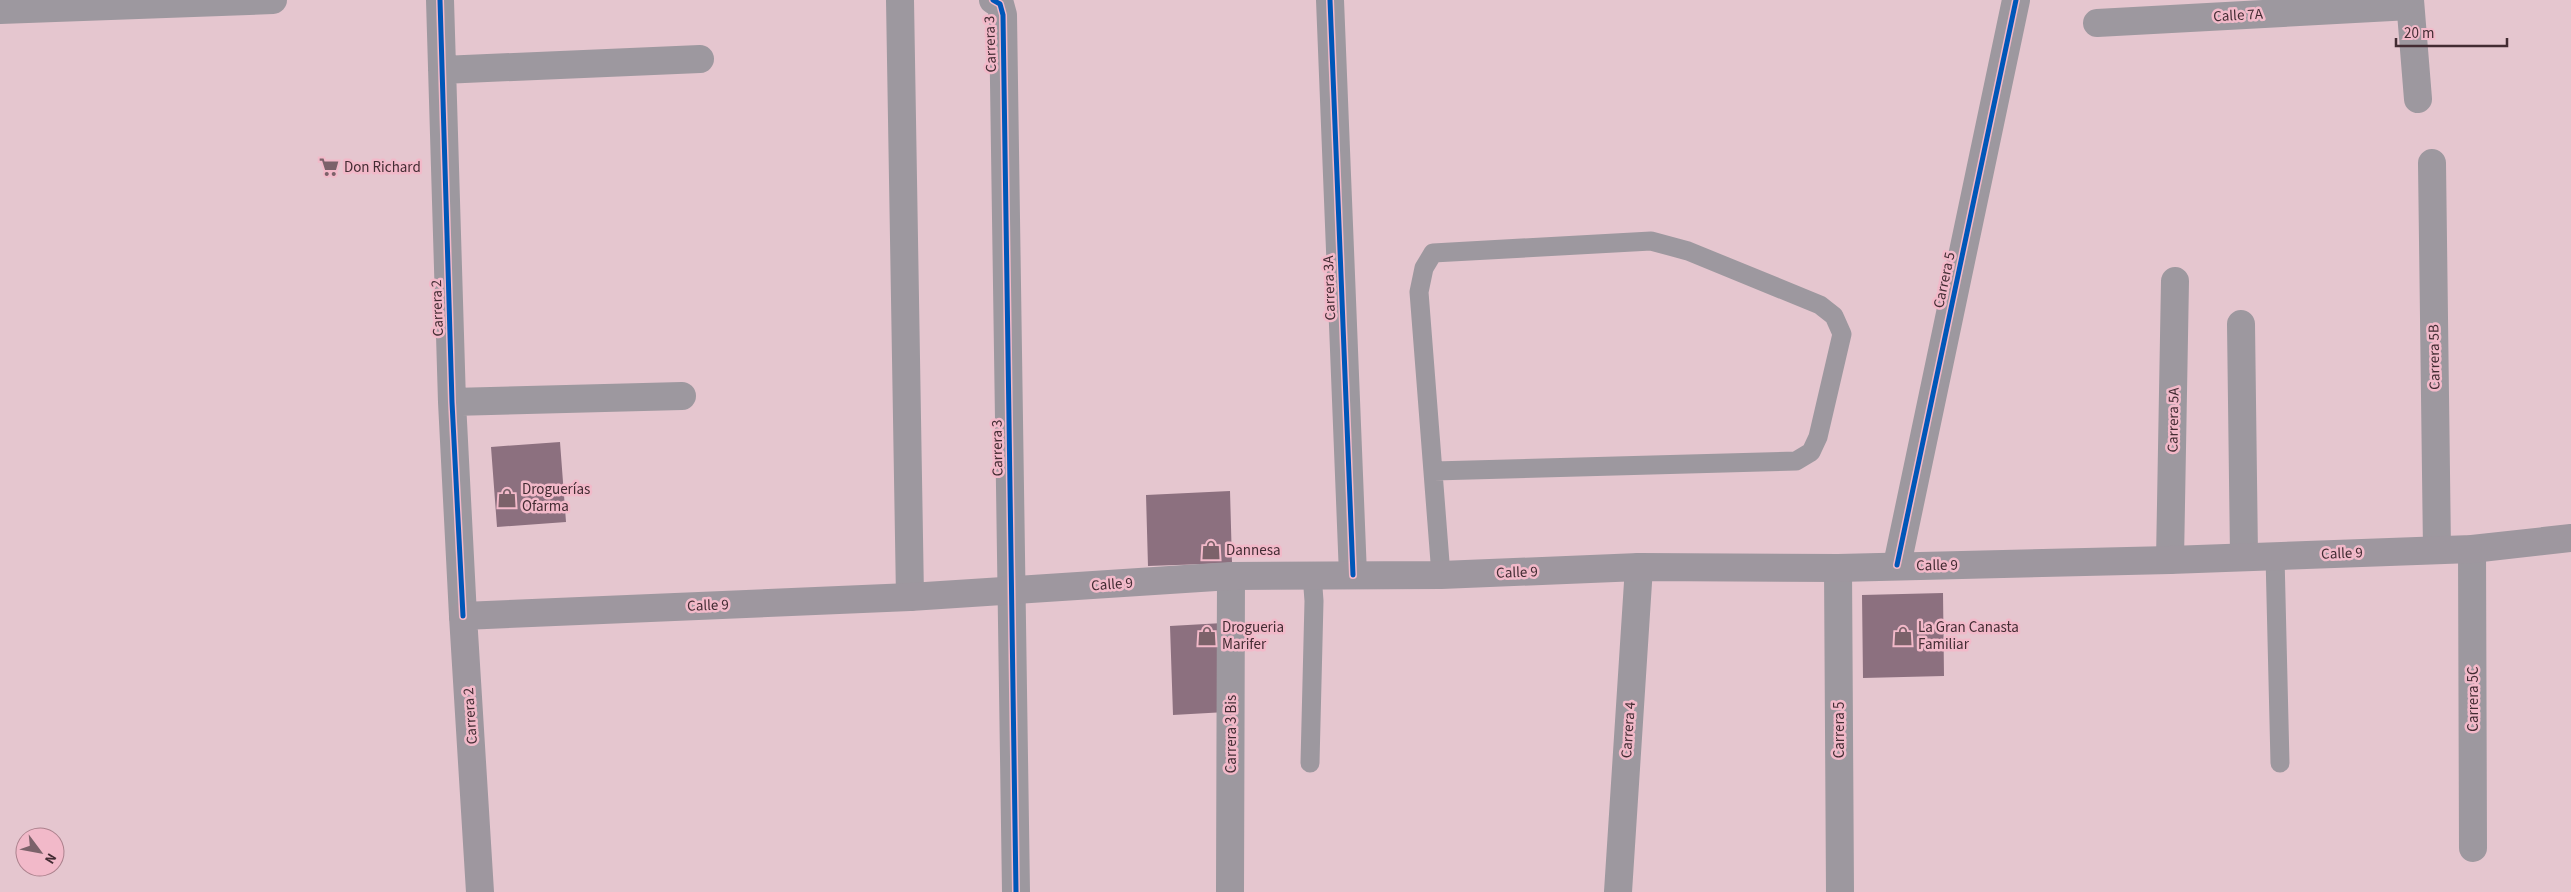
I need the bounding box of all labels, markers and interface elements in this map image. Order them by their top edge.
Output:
street label: Calle 7A [2213,4,2264,27]
street label: Carrera 3 [979,15,1002,73]
scale bar [2396,15,2507,47]
text: 20 m [2404,23,2434,44]
supermarket icon: Don Richard [318,156,340,178]
place label: Don Richard [344,157,421,178]
street label: Carrera 5 [1928,250,1961,310]
street label: Carrera 3A [1318,254,1341,321]
street label: Carrera 2 [426,279,449,337]
street label: Carrera 5B [2423,324,2446,390]
street label: Carrera 5A [2162,387,2185,453]
street label: Carrera 3 [987,419,1008,477]
place label: Droguerías Ofarma [522,479,590,517]
shop icon: Droguerías Ofarma [496,487,518,509]
shop icon: Dannesa [1200,539,1222,561]
place label: Dannesa [1226,540,1280,561]
street label: Calle 9 [2321,542,2363,565]
street label: Calle 9 [1916,555,1958,576]
street label: Calle 9 [1496,561,1538,584]
street label: Calle 9 [1091,573,1134,596]
street label: Calle 9 [687,594,729,617]
place label: Drogueria Marifer [1222,617,1284,655]
place label: La Gran Canasta Familiar [1918,617,2019,655]
shop icon: Drogueria Marifer [1196,625,1218,647]
shop icon: La Gran Canasta Familiar [1892,625,1914,647]
street label: Carrera 5C [2463,666,2484,732]
street label: Carrera 2 [458,687,483,745]
street label: Carrera 3 Bis [1221,695,1242,773]
street label: Carrera 4 [1616,700,1641,759]
street label: Carrera 5 [1829,702,1850,758]
north arrow [15,827,65,877]
text: N [39,849,61,868]

